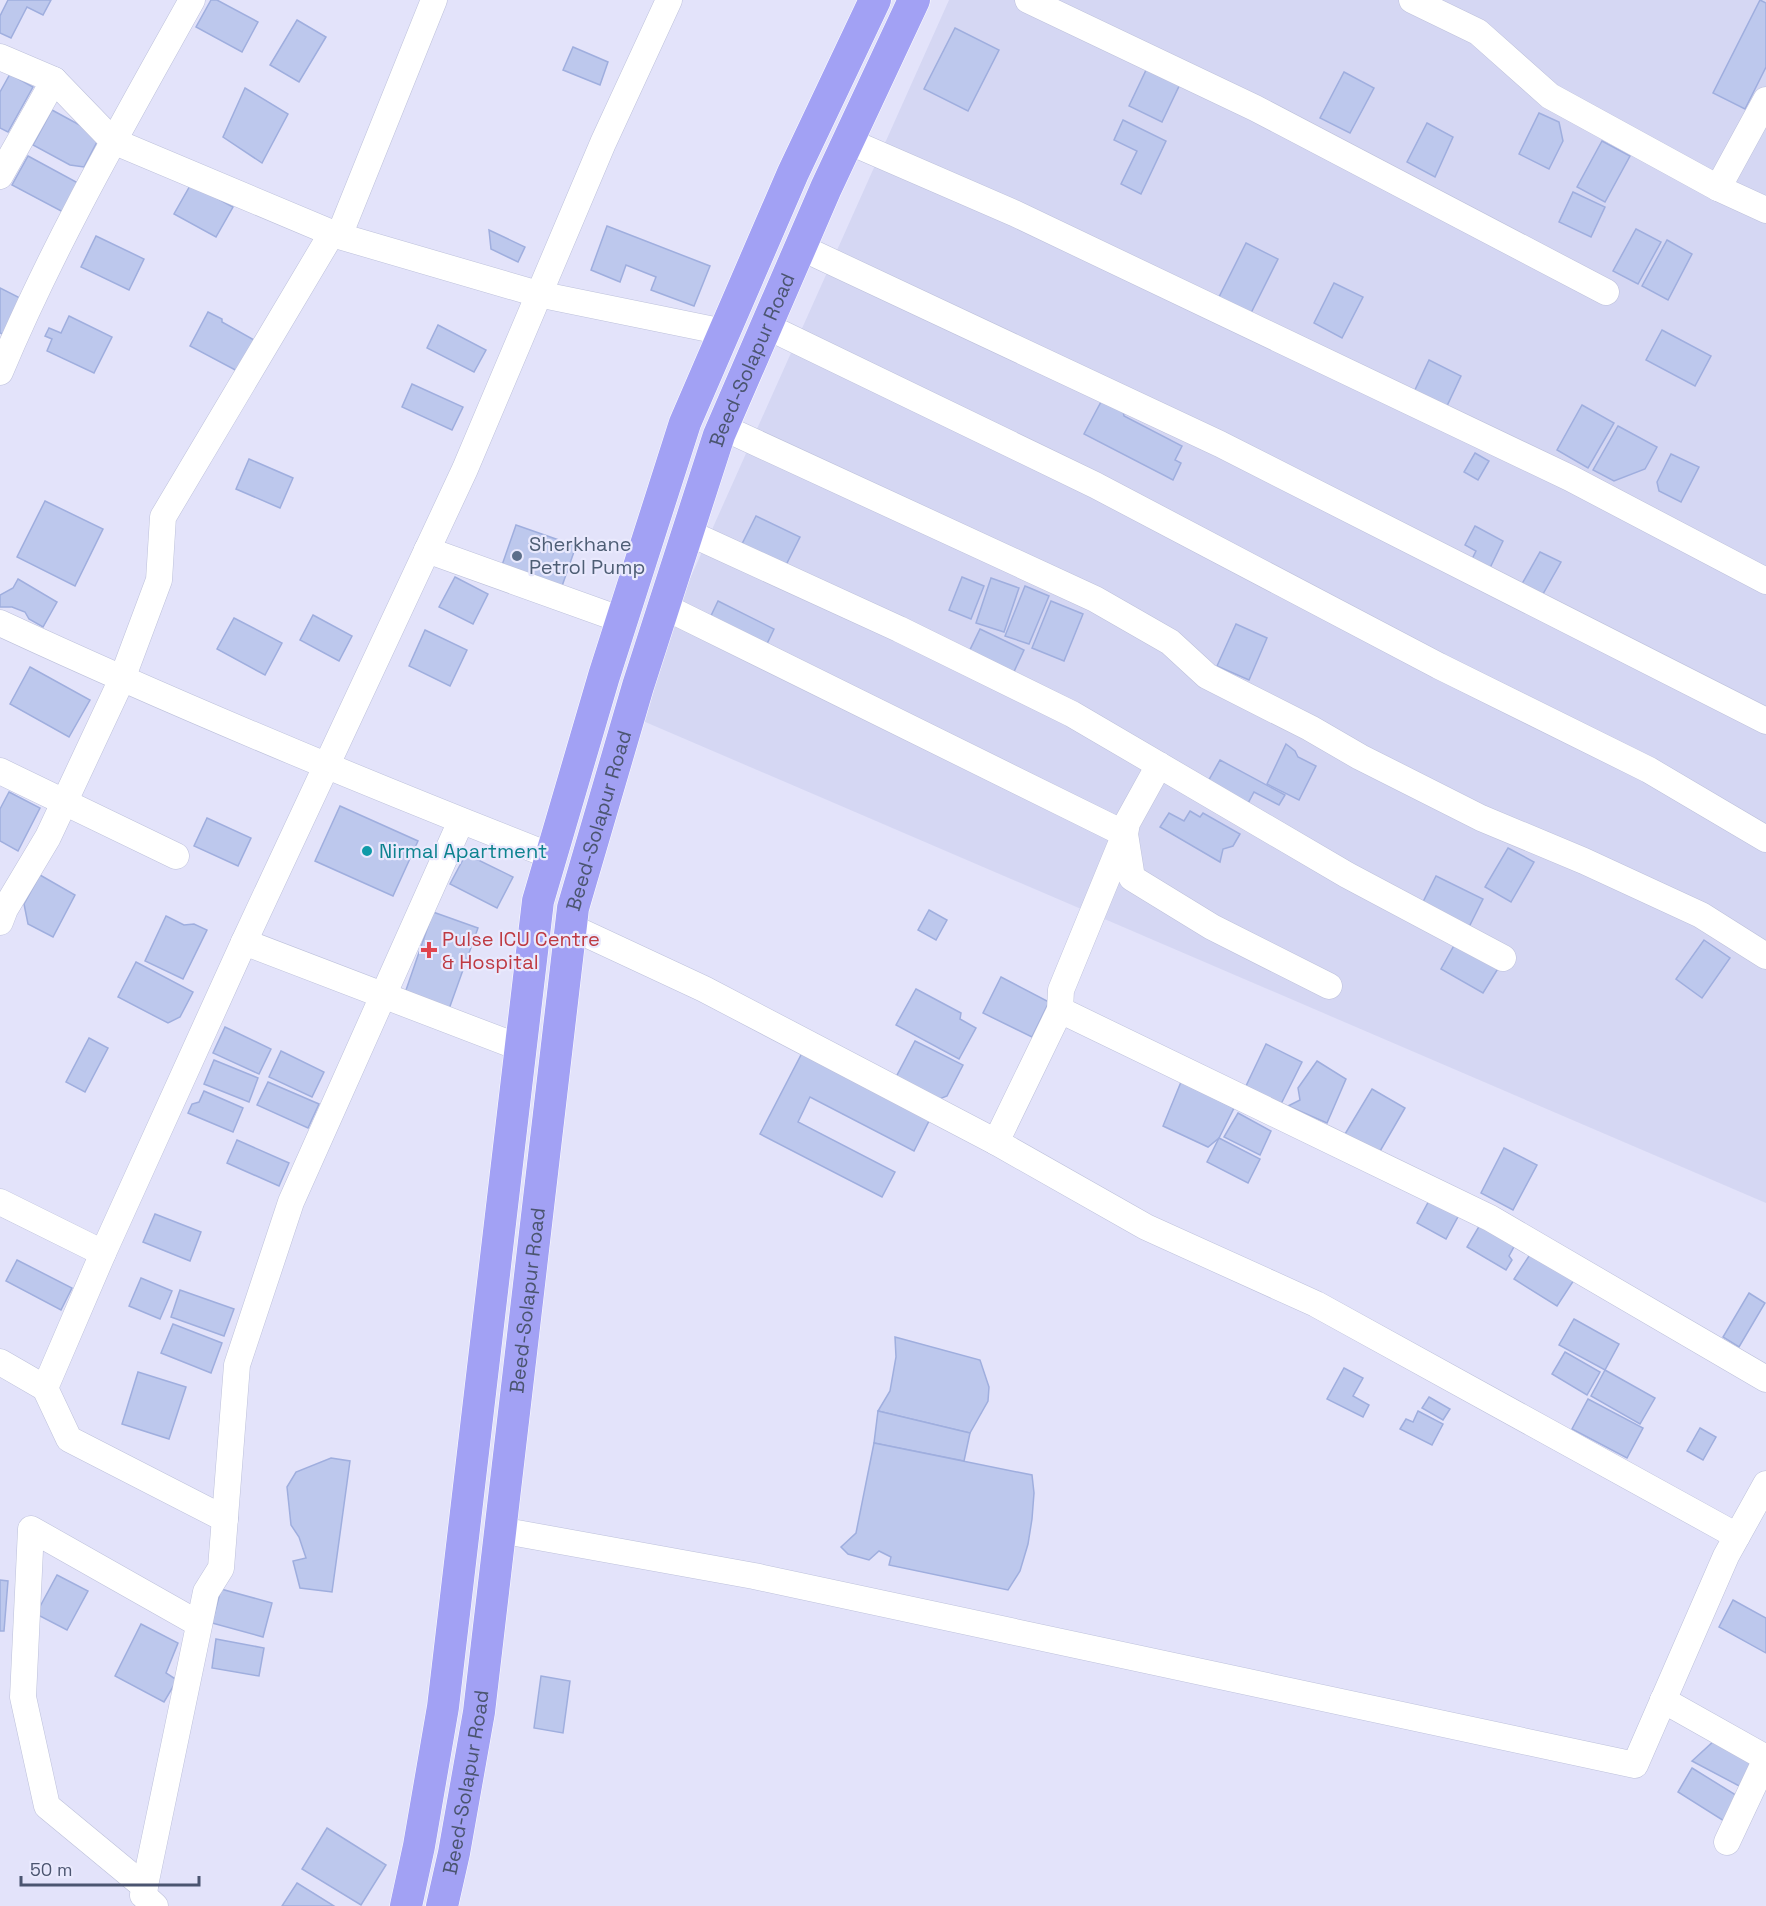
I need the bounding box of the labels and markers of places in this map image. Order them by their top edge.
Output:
place label: Sherkhane Petrol Pump [529,531,645,580]
marker: Sherkhane Petrol Pump [510,549,524,563]
place label: Nirmal Apartment [379,838,547,864]
marker: Nirmal Apartment [360,844,374,858]
place label: Pulse ICU Centre & Hospital [442,926,600,975]
marker: Pulse ICU Centre & Hospital [420,941,438,959]

